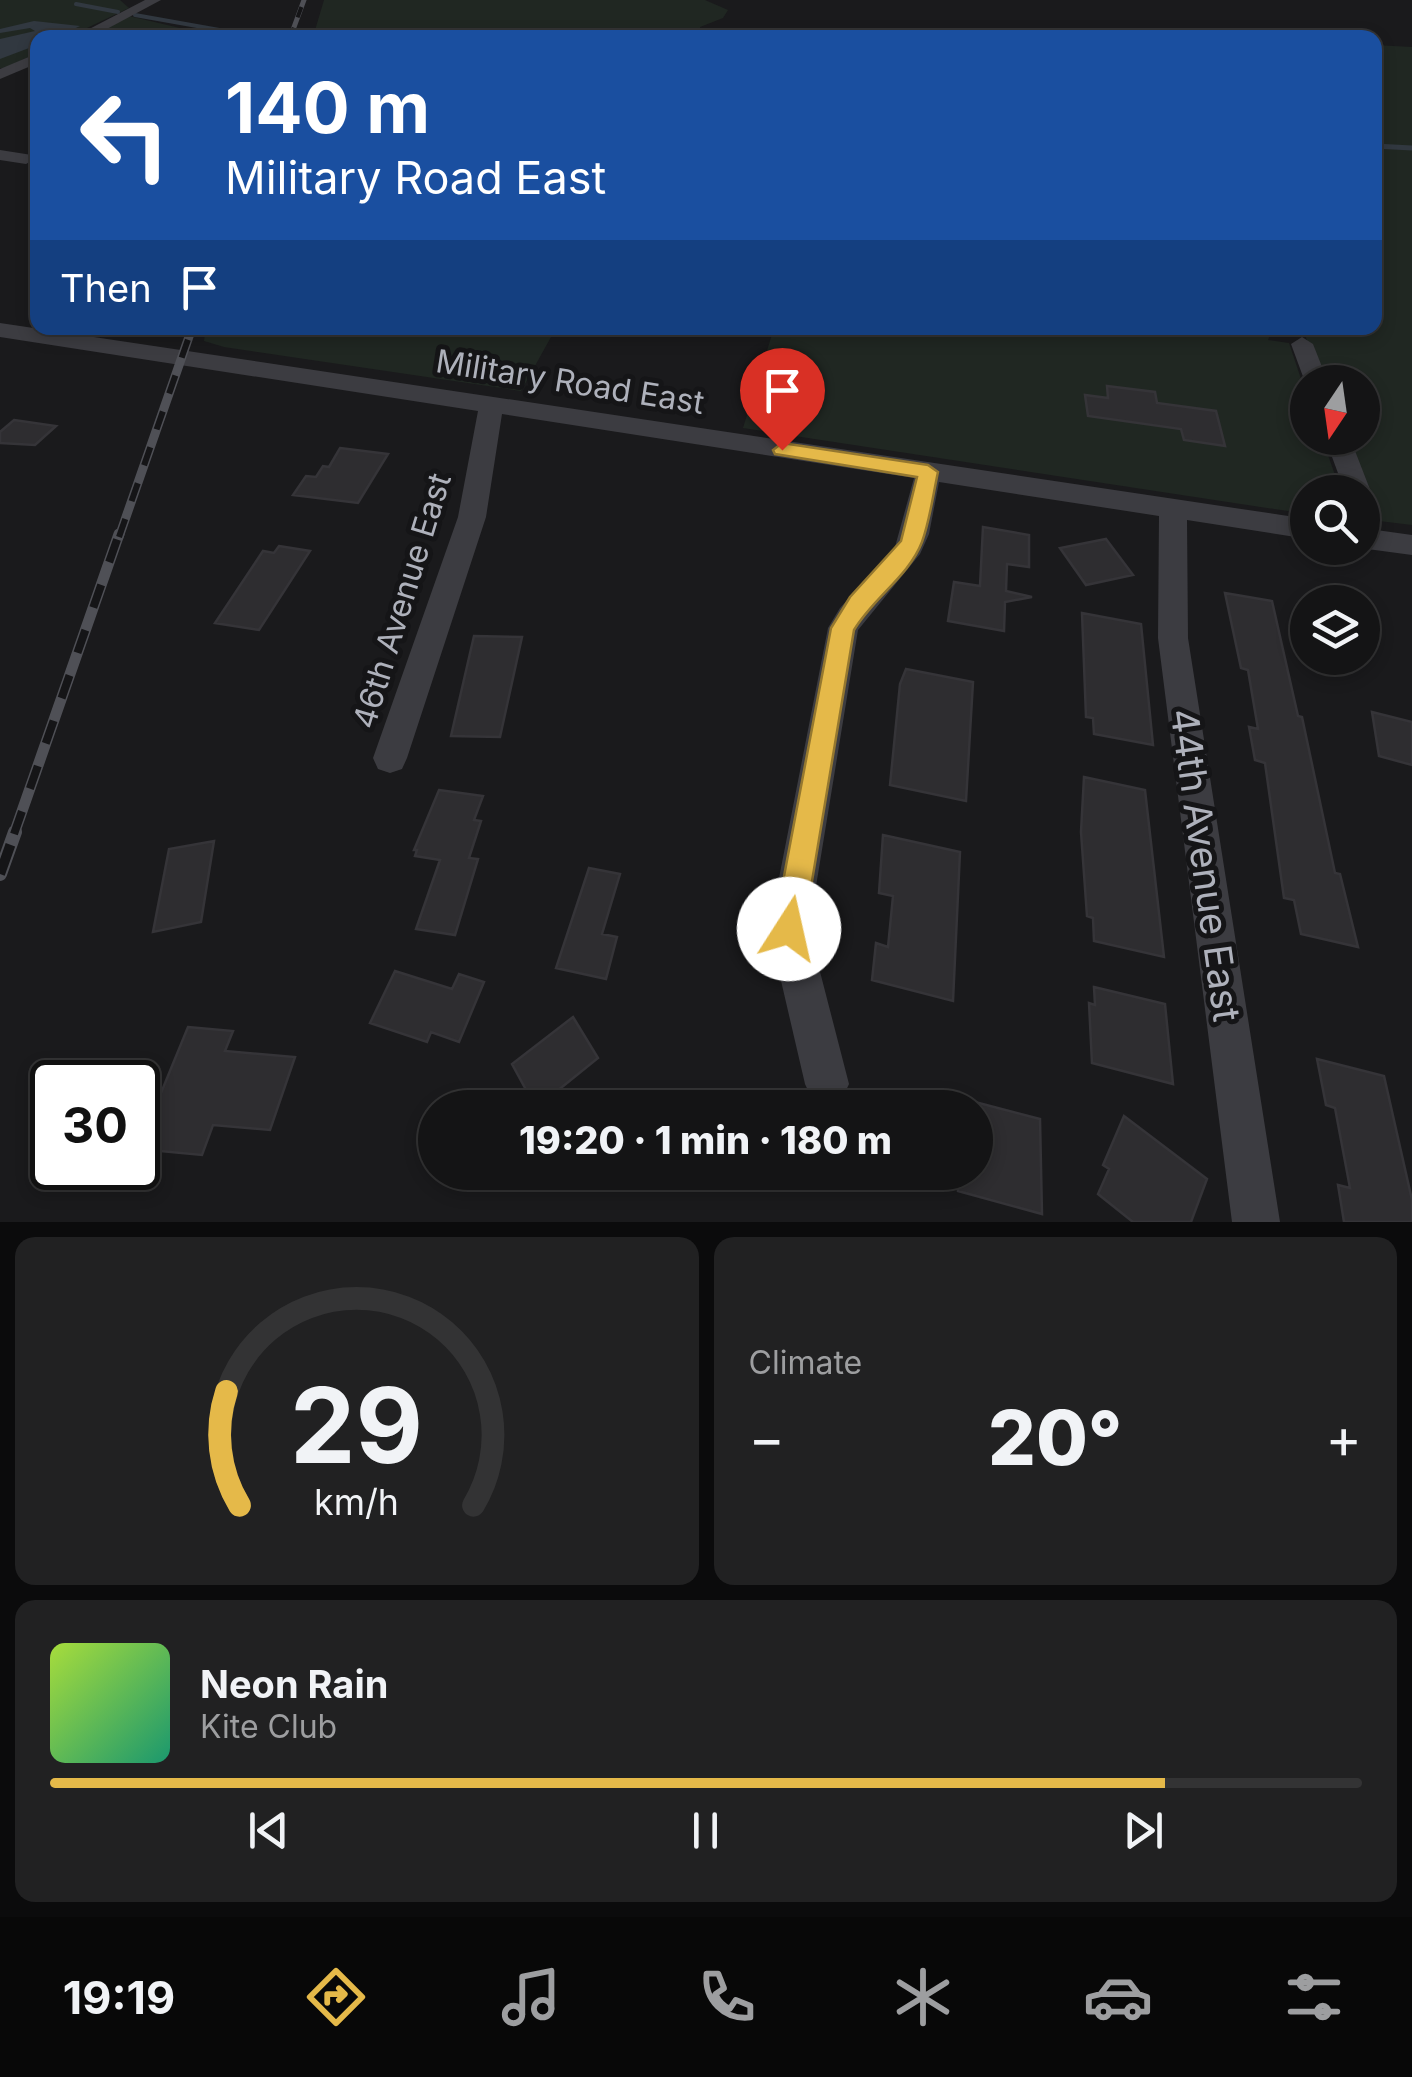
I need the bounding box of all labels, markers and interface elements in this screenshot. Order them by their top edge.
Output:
text: 140 m [225,65,430,150]
icon: left [60,70,190,200]
text: Military Road East [225,150,606,205]
icon: arrive [172,260,227,315]
text: Then [60,265,152,311]
street label: Military Road East [433,341,707,422]
pin [740,348,825,451]
icon: arrive [755,363,810,418]
north arrow [1290,365,1380,455]
map controls [1290,365,1380,675]
street label: 46th Avenue East [344,469,459,733]
button: search [1290,475,1380,565]
button: layers [1290,585,1380,675]
street label: 44th Avenue East [1161,705,1251,1024]
position arrow [737,877,841,981]
speed limit sign: 30 [30,1060,160,1190]
text: 19:20 · 1 min · 180 m [519,1117,892,1163]
text: Climate [749,1343,862,1382]
text: 29 [290,1362,423,1488]
text: 20° [988,1392,1122,1483]
text: − [749,1405,785,1471]
text: + [1326,1405,1362,1471]
text: km/h [314,1480,399,1524]
text: Neon Rain [200,1661,388,1707]
text: Kite Club [200,1707,337,1746]
icon: previous [241,1803,296,1858]
icon: pause [678,1803,733,1858]
icon: next [1116,1803,1171,1858]
icon: directions [301,1962,371,2032]
icon: music [496,1962,566,2032]
icon: phone [692,1962,762,2032]
icon: climate [888,1962,958,2032]
icon: car [1083,1962,1153,2032]
icon: filters [1279,1962,1349,2032]
text: 19:19 [63,1970,175,2025]

